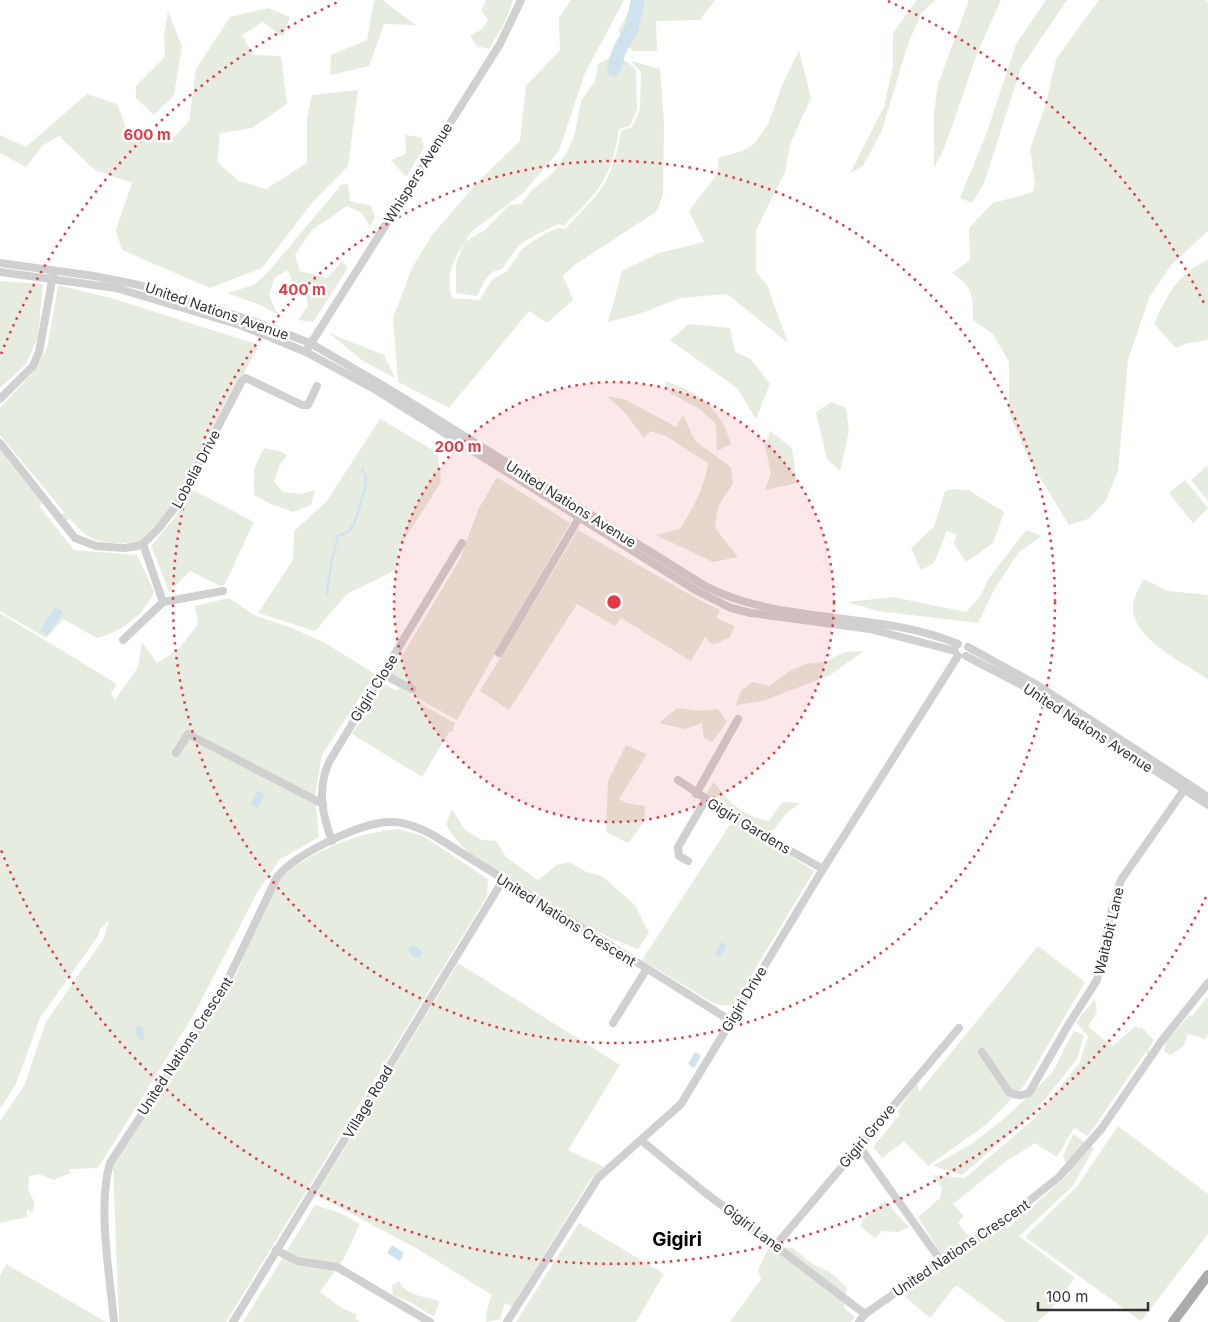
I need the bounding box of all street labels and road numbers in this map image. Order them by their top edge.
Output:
street label: Whispers Avenue [380,119,455,226]
street label: United Nations Avenue [143,278,291,343]
street label: Lobelia Drive [168,427,223,511]
street label: United Nations Avenue [503,456,640,551]
street label: Gigiri Close [346,651,401,725]
street label: United Nations Avenue [1020,679,1156,776]
street label: Gigiri Gardens [704,794,794,857]
street label: United Nations Crescent [493,870,640,970]
street label: Waitabit Lane [1090,885,1127,976]
street label: Gigiri Drive [717,963,770,1035]
street label: United Nations Crescent [133,973,236,1118]
street label: Village Road [339,1062,396,1141]
street label: Gigiri Grove [835,1100,898,1171]
street label: United Nations Crescent [889,1195,1033,1300]
street label: Gigiri Lane [720,1199,787,1256]

